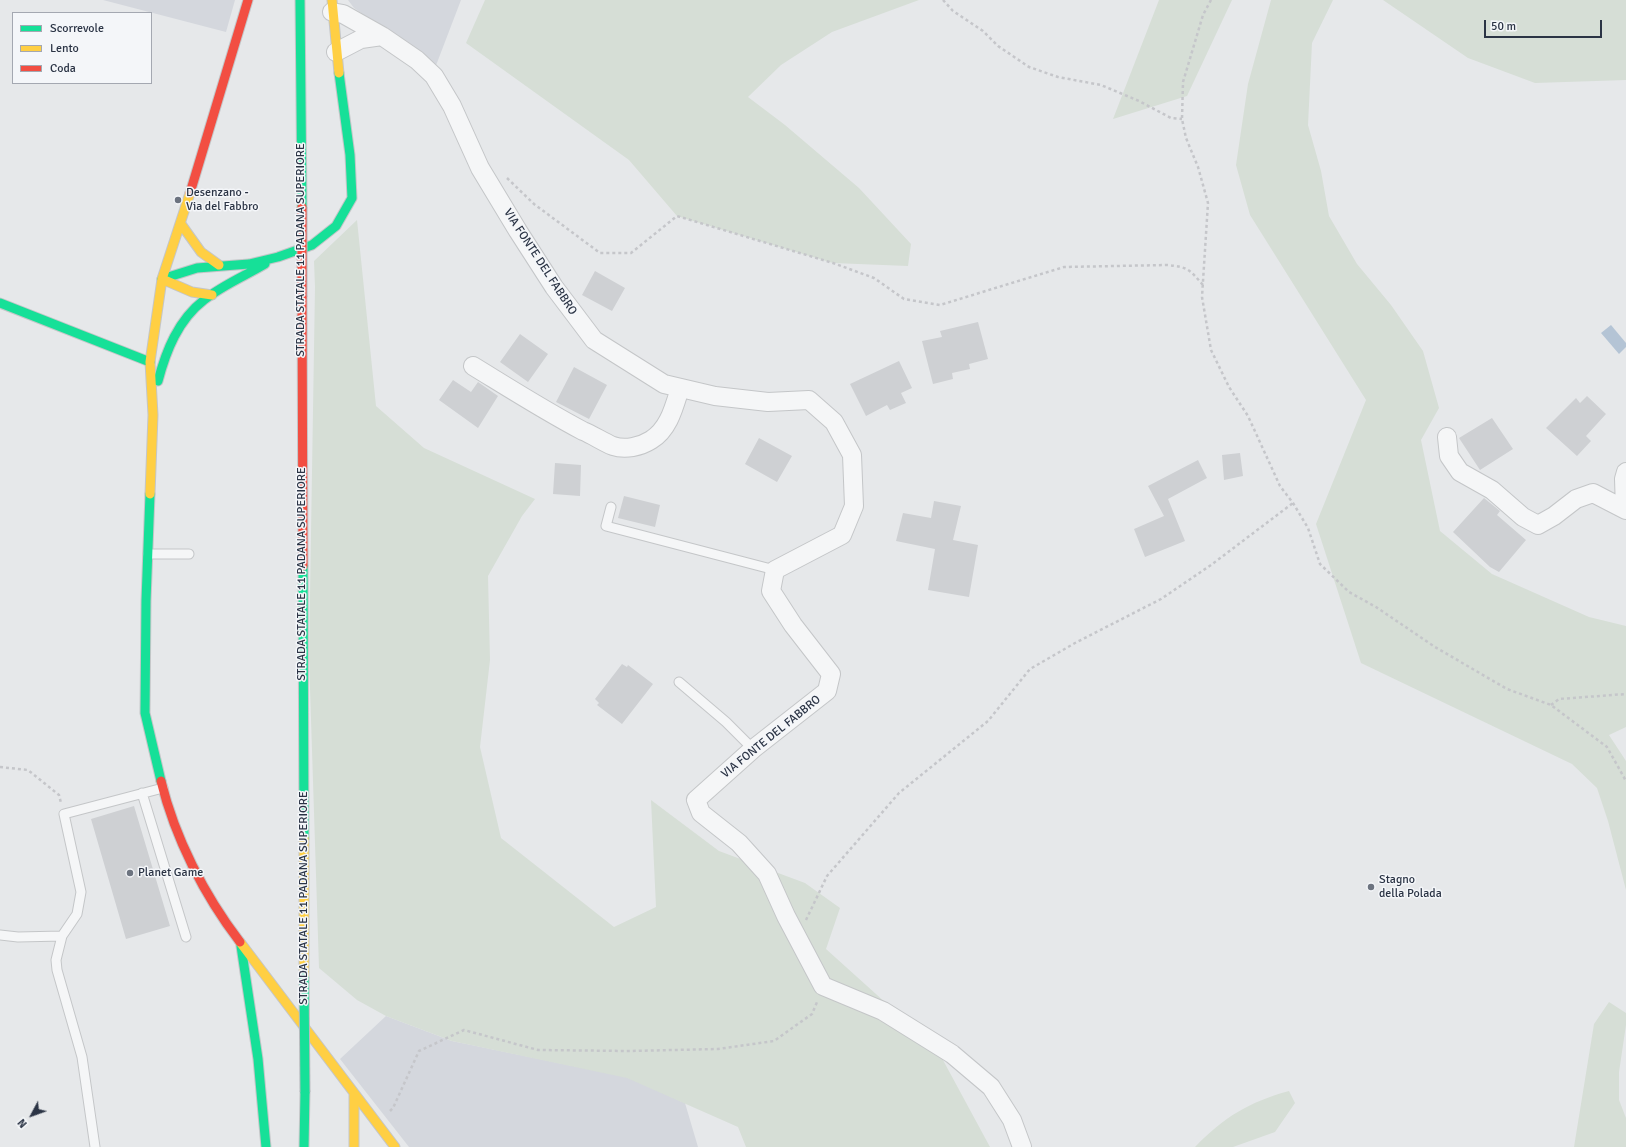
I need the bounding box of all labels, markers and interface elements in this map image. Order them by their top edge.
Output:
legend [12,12,152,84]
scale bar [1486,12,1604,38]
text: 50 m [1491,19,1516,34]
text: Scorrevole [50,21,104,36]
text: Lento [50,41,79,56]
text: Coda [50,61,76,76]
street label: STRADA STATALE 11 PADANA SUPERIORE [294,143,308,357]
place label: Desenzano - Via del Fabbro [186,186,258,214]
marker: Desenzano - Via del Fabbro [173,195,183,205]
street label: VIA FONTE DEL FABBRO [500,206,580,318]
street label: STRADA STATALE 11 PADANA SUPERIORE [295,467,309,681]
street label: VIA FONTE DEL FABBRO [718,692,824,782]
street label: STRADA STATALE 11 PADANA SUPERIORE [297,791,311,1005]
place label: Planet Game [138,866,203,880]
marker: Planet Game [125,868,135,878]
place label: Stagno della Polada [1379,873,1442,901]
marker: Stagno della Polada [1366,882,1376,892]
north arrow [12,1095,52,1135]
text: N [15,1116,30,1130]

